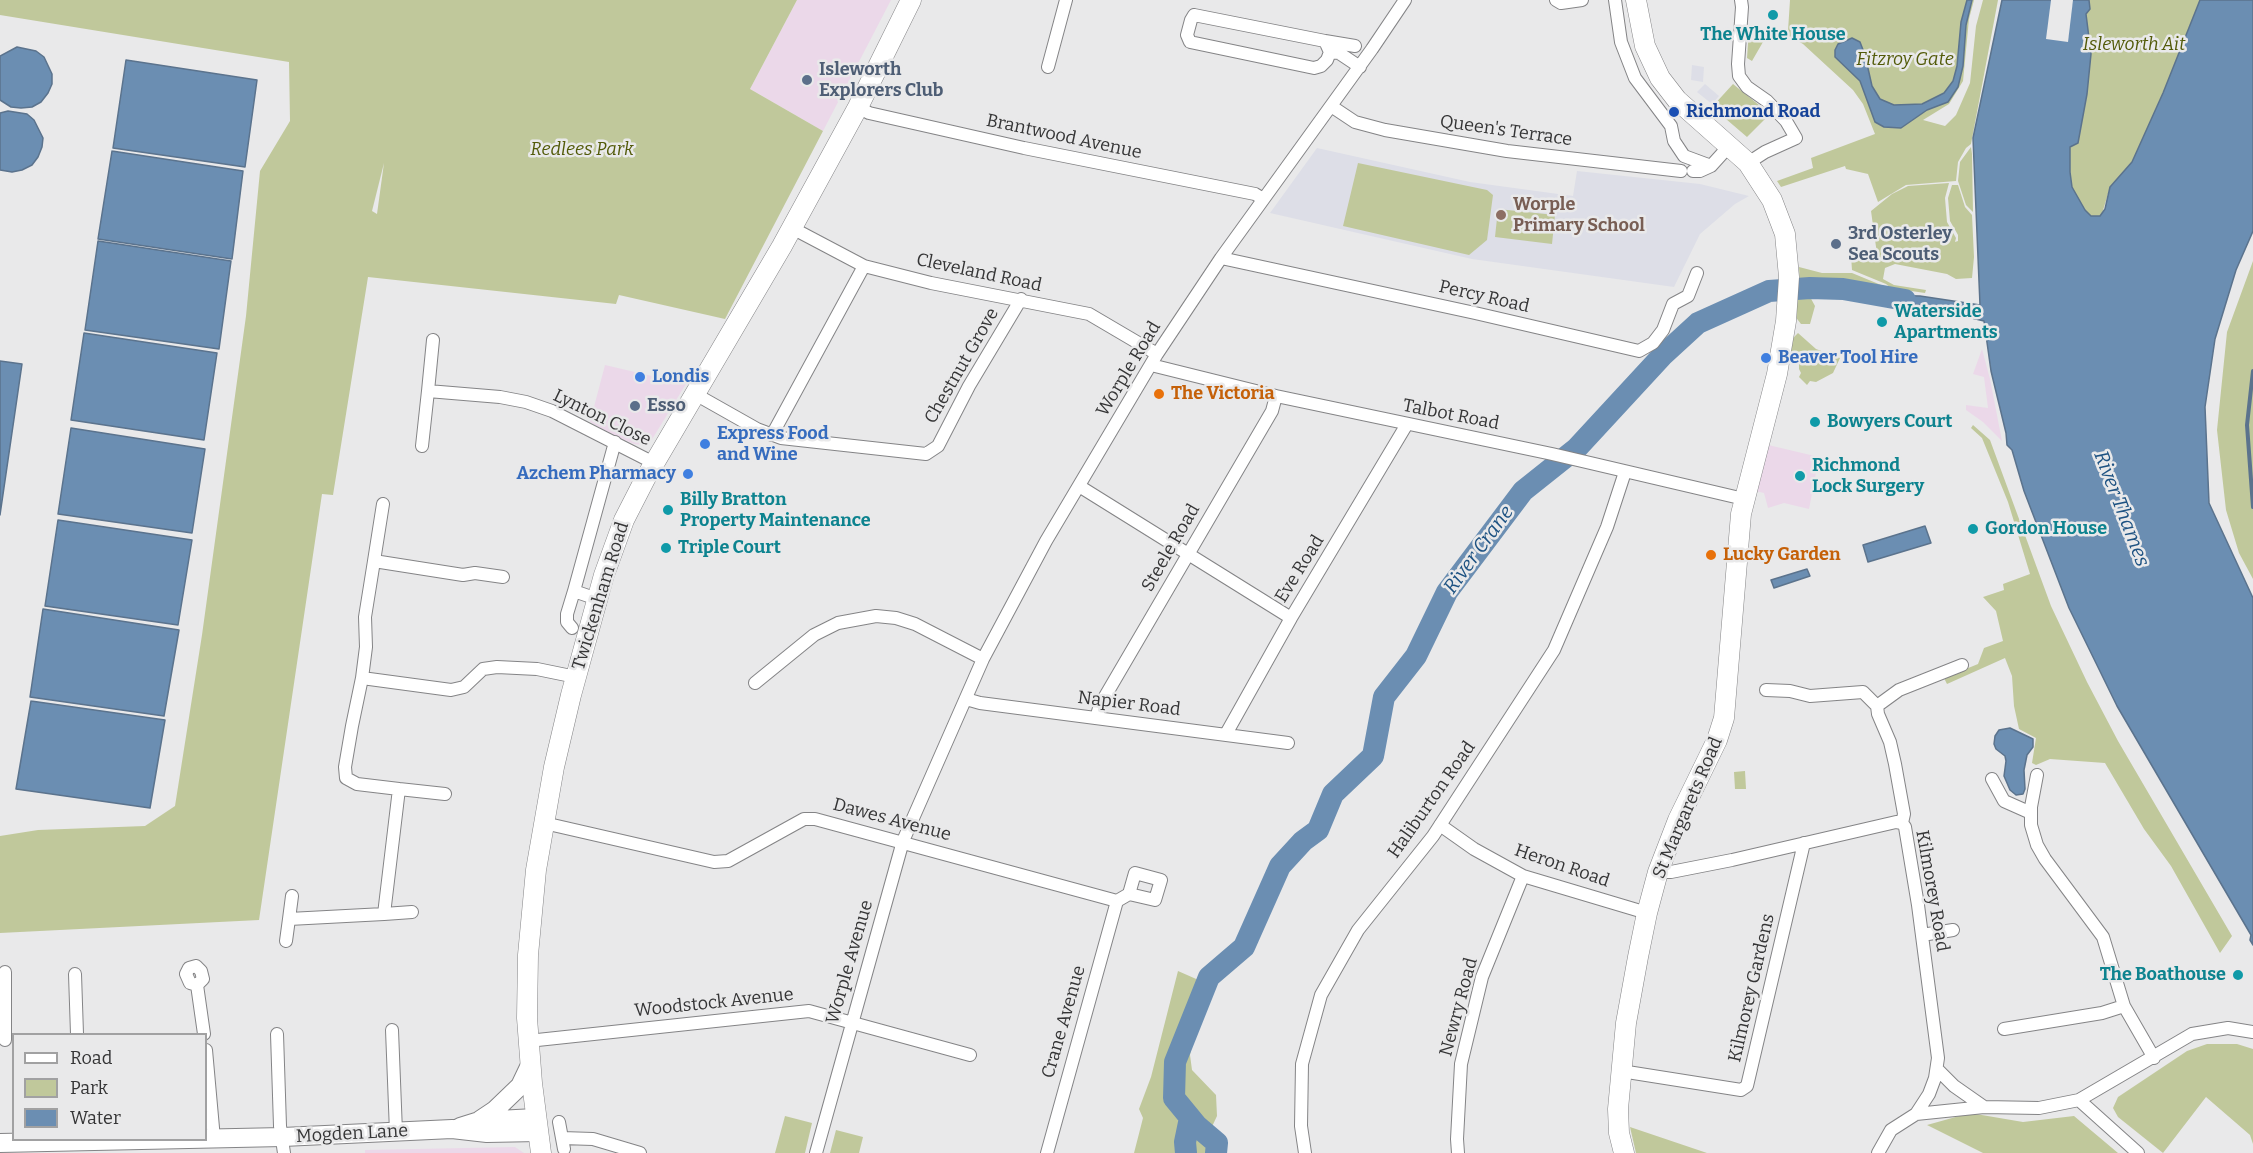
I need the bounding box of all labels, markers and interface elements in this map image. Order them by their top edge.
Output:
marker: The White House [1766,8,1780,22]
place label: The White House [1700,24,1846,46]
park label: Isleworth Ait [2083,34,2185,56]
park label: Fitzroy Gate [1856,49,1954,71]
place label: Isleworth Explorers Club [819,59,943,101]
marker: Isleworth Explorers Club [800,73,814,87]
place label: Richmond Road [1686,101,1820,123]
marker: Richmond Road [1667,105,1681,119]
street label: Brantwood Avenue [984,110,1144,164]
street label: Queen's Terrace [1438,111,1574,151]
park label: Redlees Park [530,139,634,161]
place label: Worple Primary School [1513,194,1645,236]
marker: Worple Primary School [1494,208,1508,222]
place label: 3rd Osterley Sea Scouts [1848,223,1952,266]
marker: 3rd Osterley Sea Scouts [1829,237,1843,251]
street label: Cleveland Road [914,249,1044,297]
street label: Percy Road [1437,276,1531,318]
place label: Waterside Apartments [1894,301,1998,344]
street label: Chestnut Grove [920,304,1004,428]
marker: Waterside Apartments [1875,315,1889,329]
street label: Worple Road [1092,318,1166,420]
place label: Beaver Tool Hire [1778,347,1918,369]
marker: Beaver Tool Hire [1759,351,1773,365]
place label: Londis [652,366,709,388]
marker: Londis [633,370,647,384]
place label: The Victoria [1171,383,1275,405]
street label: Lynton Close [549,385,655,451]
marker: The Victoria [1152,387,1166,401]
place label: Esso [647,395,686,417]
street label: Talbot Road [1401,395,1501,435]
marker: Esso [628,399,642,413]
place label: Bowyers Court [1827,411,1952,433]
marker: Bowyers Court [1808,415,1822,429]
place label: Express Food and Wine [717,423,829,466]
marker: Express Food and Wine [698,437,712,451]
water label: River Thames [2088,448,2154,570]
place label: Richmond Lock Surgery [1812,455,1924,498]
place label: Azchem Pharmacy [516,463,676,485]
marker: Azchem Pharmacy [681,467,695,481]
marker: Richmond Lock Surgery [1793,469,1807,483]
place label: Billy Bratton Property Maintenance [680,489,871,532]
street label: Steele Road [1137,500,1205,596]
water label: River Crane [1439,501,1519,599]
marker: Billy Bratton Property Maintenance [661,503,675,517]
place label: Gordon House [1985,518,2107,540]
street label: Twickenham Road [568,519,634,673]
marker: Gordon House [1966,522,1980,536]
street label: Eve Road [1271,531,1329,607]
place label: Triple Court [678,537,781,559]
marker: Triple Court [659,541,673,555]
place label: Lucky Garden [1723,544,1841,566]
marker: Lucky Garden [1704,548,1718,562]
street label: Napier Road [1076,687,1182,721]
street label: St Margarets Road [1648,734,1728,882]
street label: Haliburton Road [1384,737,1480,863]
street label: Dawes Avenue [831,794,953,846]
street label: Kilmorey Road [1911,829,1953,953]
street label: Heron Road [1512,840,1612,892]
street label: Worple Avenue [822,898,878,1026]
street label: Kilmorey Gardens [1724,912,1780,1064]
street label: Newry Road [1435,955,1483,1059]
street label: Crane Avenue [1038,963,1090,1081]
place label: The Boathouse [2100,964,2226,986]
marker: The Boathouse [2231,968,2245,982]
street label: Woodstock Avenue [633,984,795,1022]
legend [12,1033,207,1141]
text: Road [70,1047,112,1069]
text: Park [70,1077,108,1099]
text: Water [70,1107,121,1129]
street label: Mogden Lane [295,1120,409,1148]

